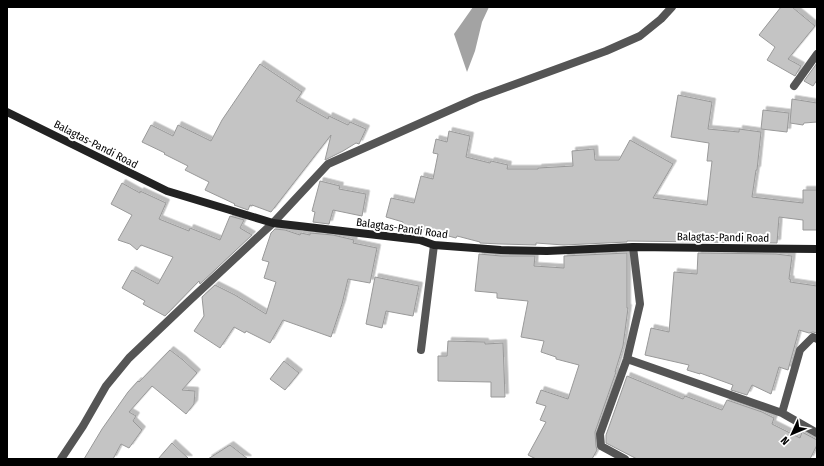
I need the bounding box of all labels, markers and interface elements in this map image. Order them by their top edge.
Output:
street label: Balagtas-Pandi Road [52,118,140,171]
street label: Balagtas-Pandi Road [355,216,449,241]
street label: Balagtas-Pandi Road [677,230,769,245]
north arrow [772,414,812,454]
text: N [778,434,792,447]

